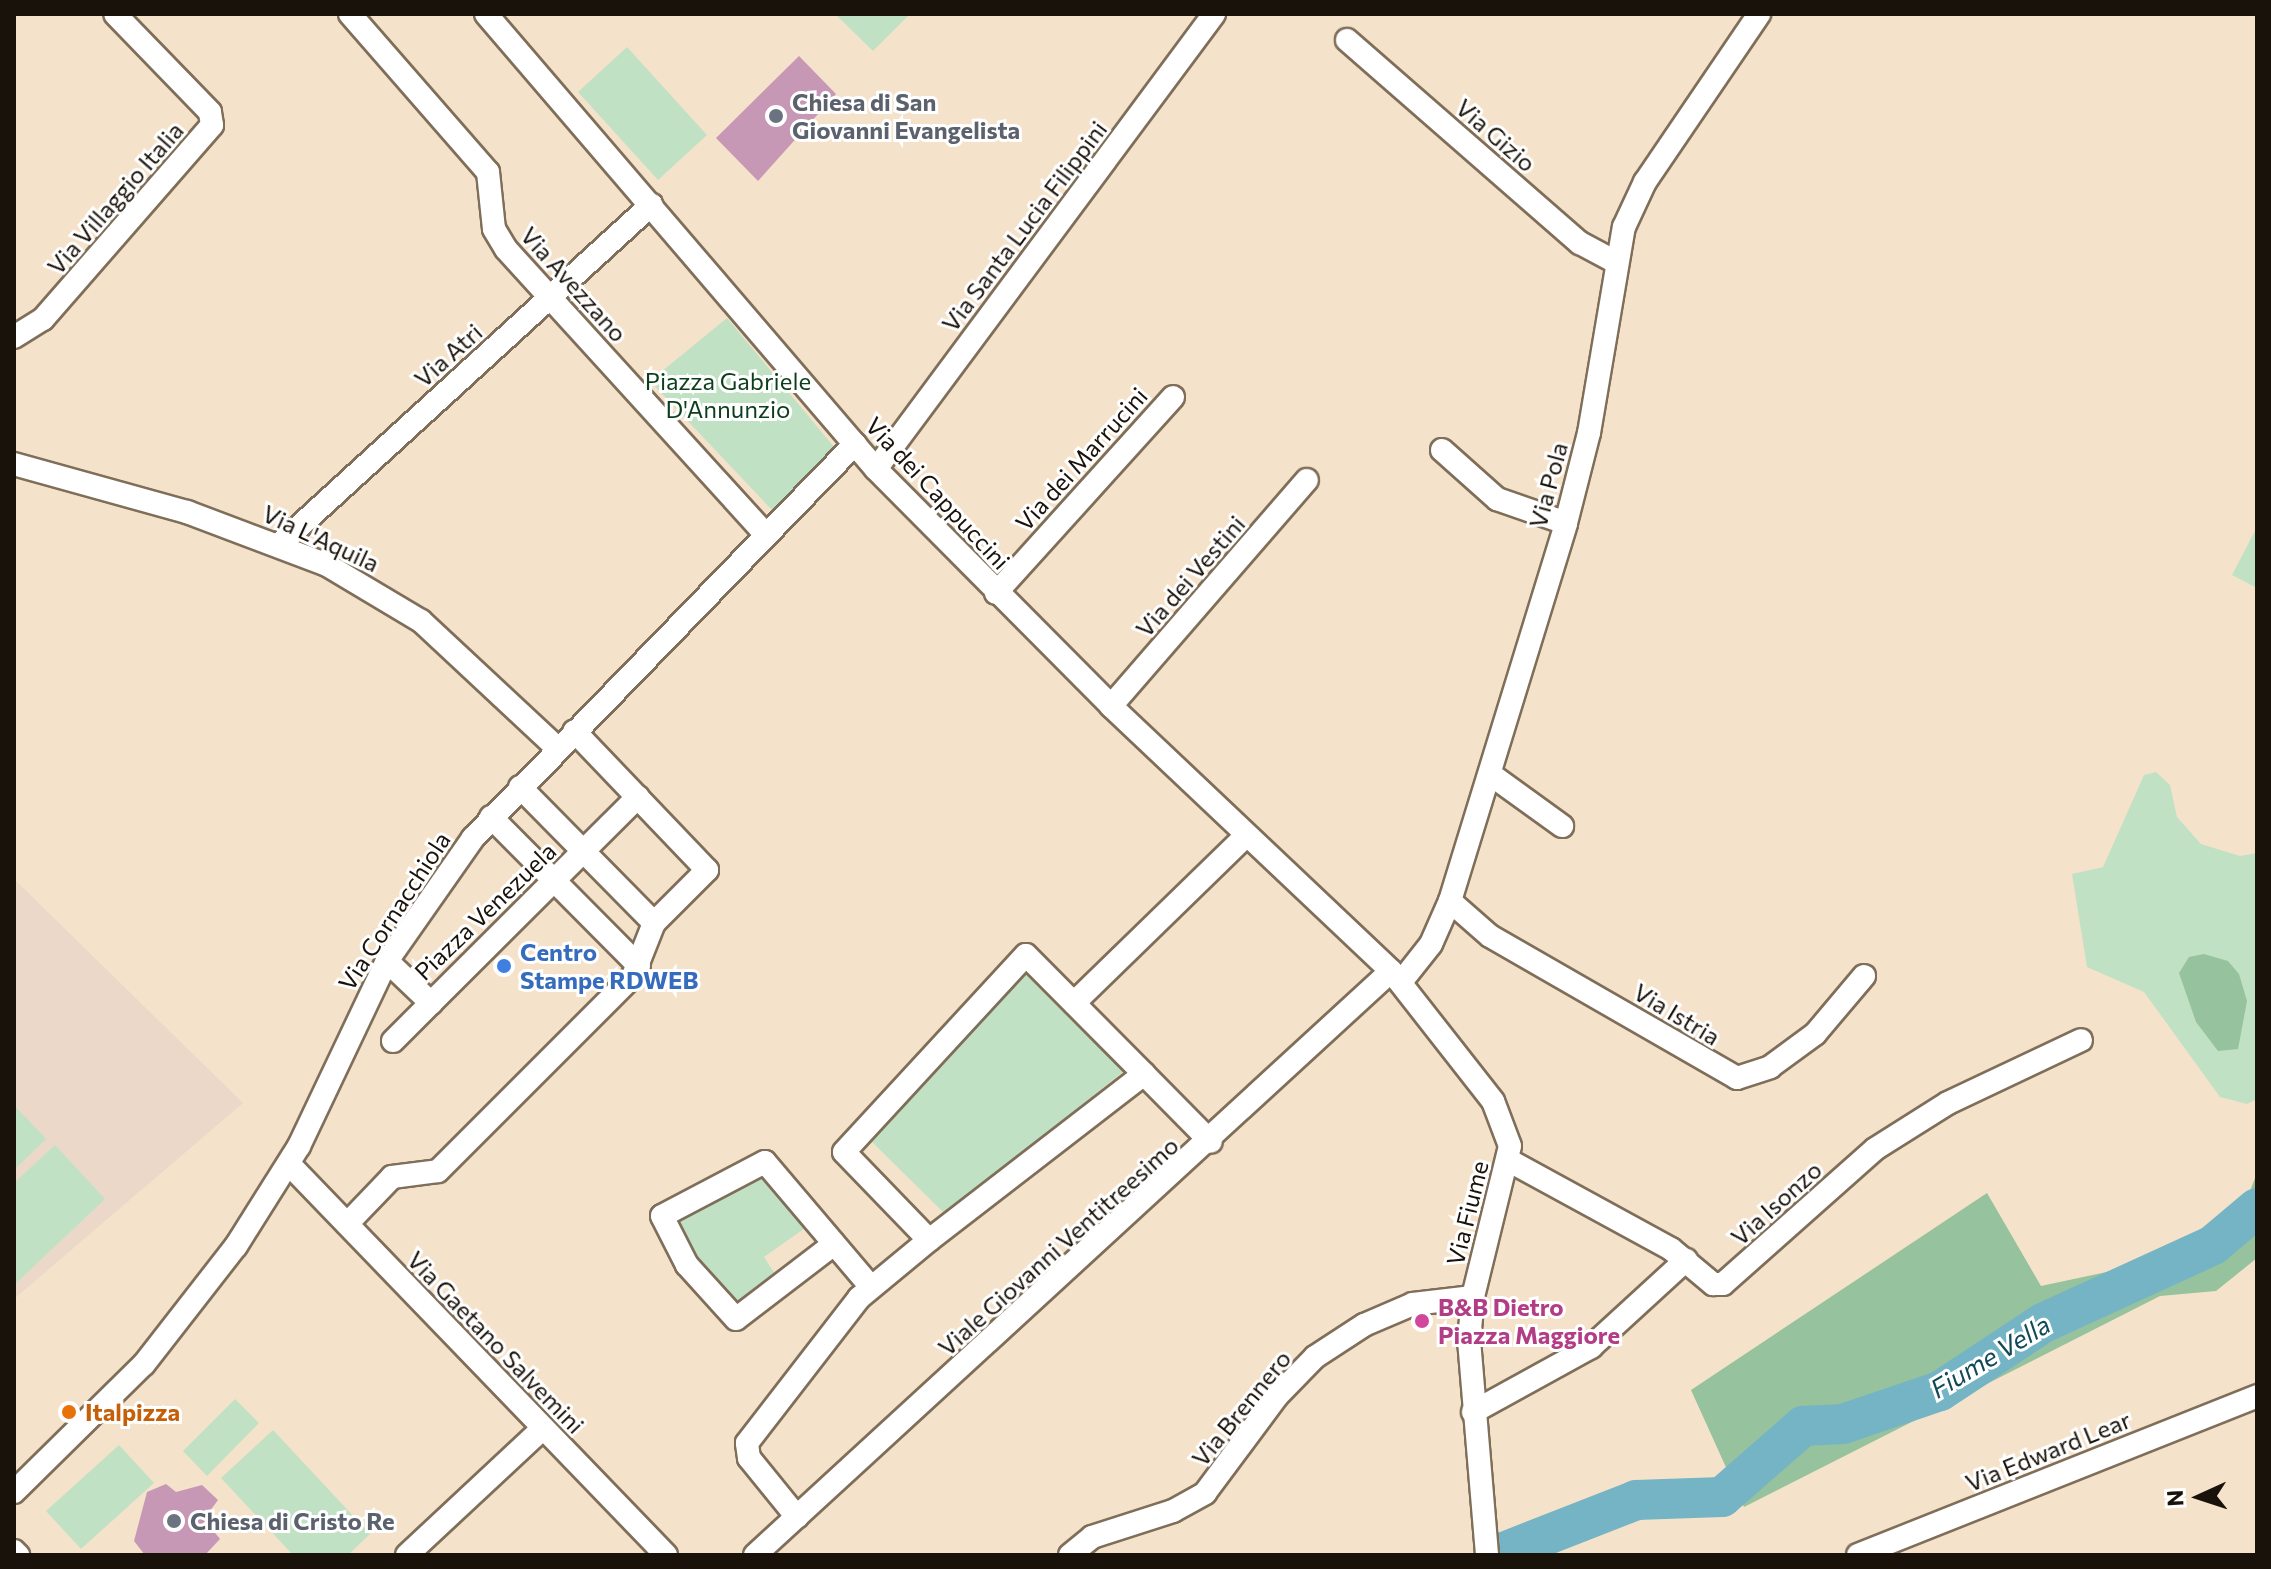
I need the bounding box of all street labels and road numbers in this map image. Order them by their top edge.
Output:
street label: Via Gizio [1450,93,1542,177]
street label: Via Santa Lucia Filippini [935,115,1113,337]
street label: Via Villaggio Italia [41,116,189,280]
street label: Via Avezzano [515,221,633,347]
street label: Via Atri [408,317,488,393]
street label: Via dei Marrucini [1009,381,1153,537]
street label: Via dei Cappuccini [860,411,1016,575]
street label: Via Pola [1523,439,1573,531]
street label: Via L'Aquila [258,498,384,578]
street label: Via dei Vestini [1129,509,1251,643]
street label: Via Cornacchiola [332,826,456,996]
street label: Piazza Venezuela [408,836,562,986]
street label: Via Istria [1629,977,1725,1051]
street label: Viale Giovanni Ventitreesimo [932,1131,1184,1361]
street label: Via Isonzo [1725,1155,1827,1251]
street label: Via Fiume [1440,1158,1494,1268]
street label: Via Gaetano Salvemini [402,1245,590,1439]
street label: Via Brennero [1186,1344,1296,1472]
street label: Via Edward Lear [1961,1405,2135,1497]

